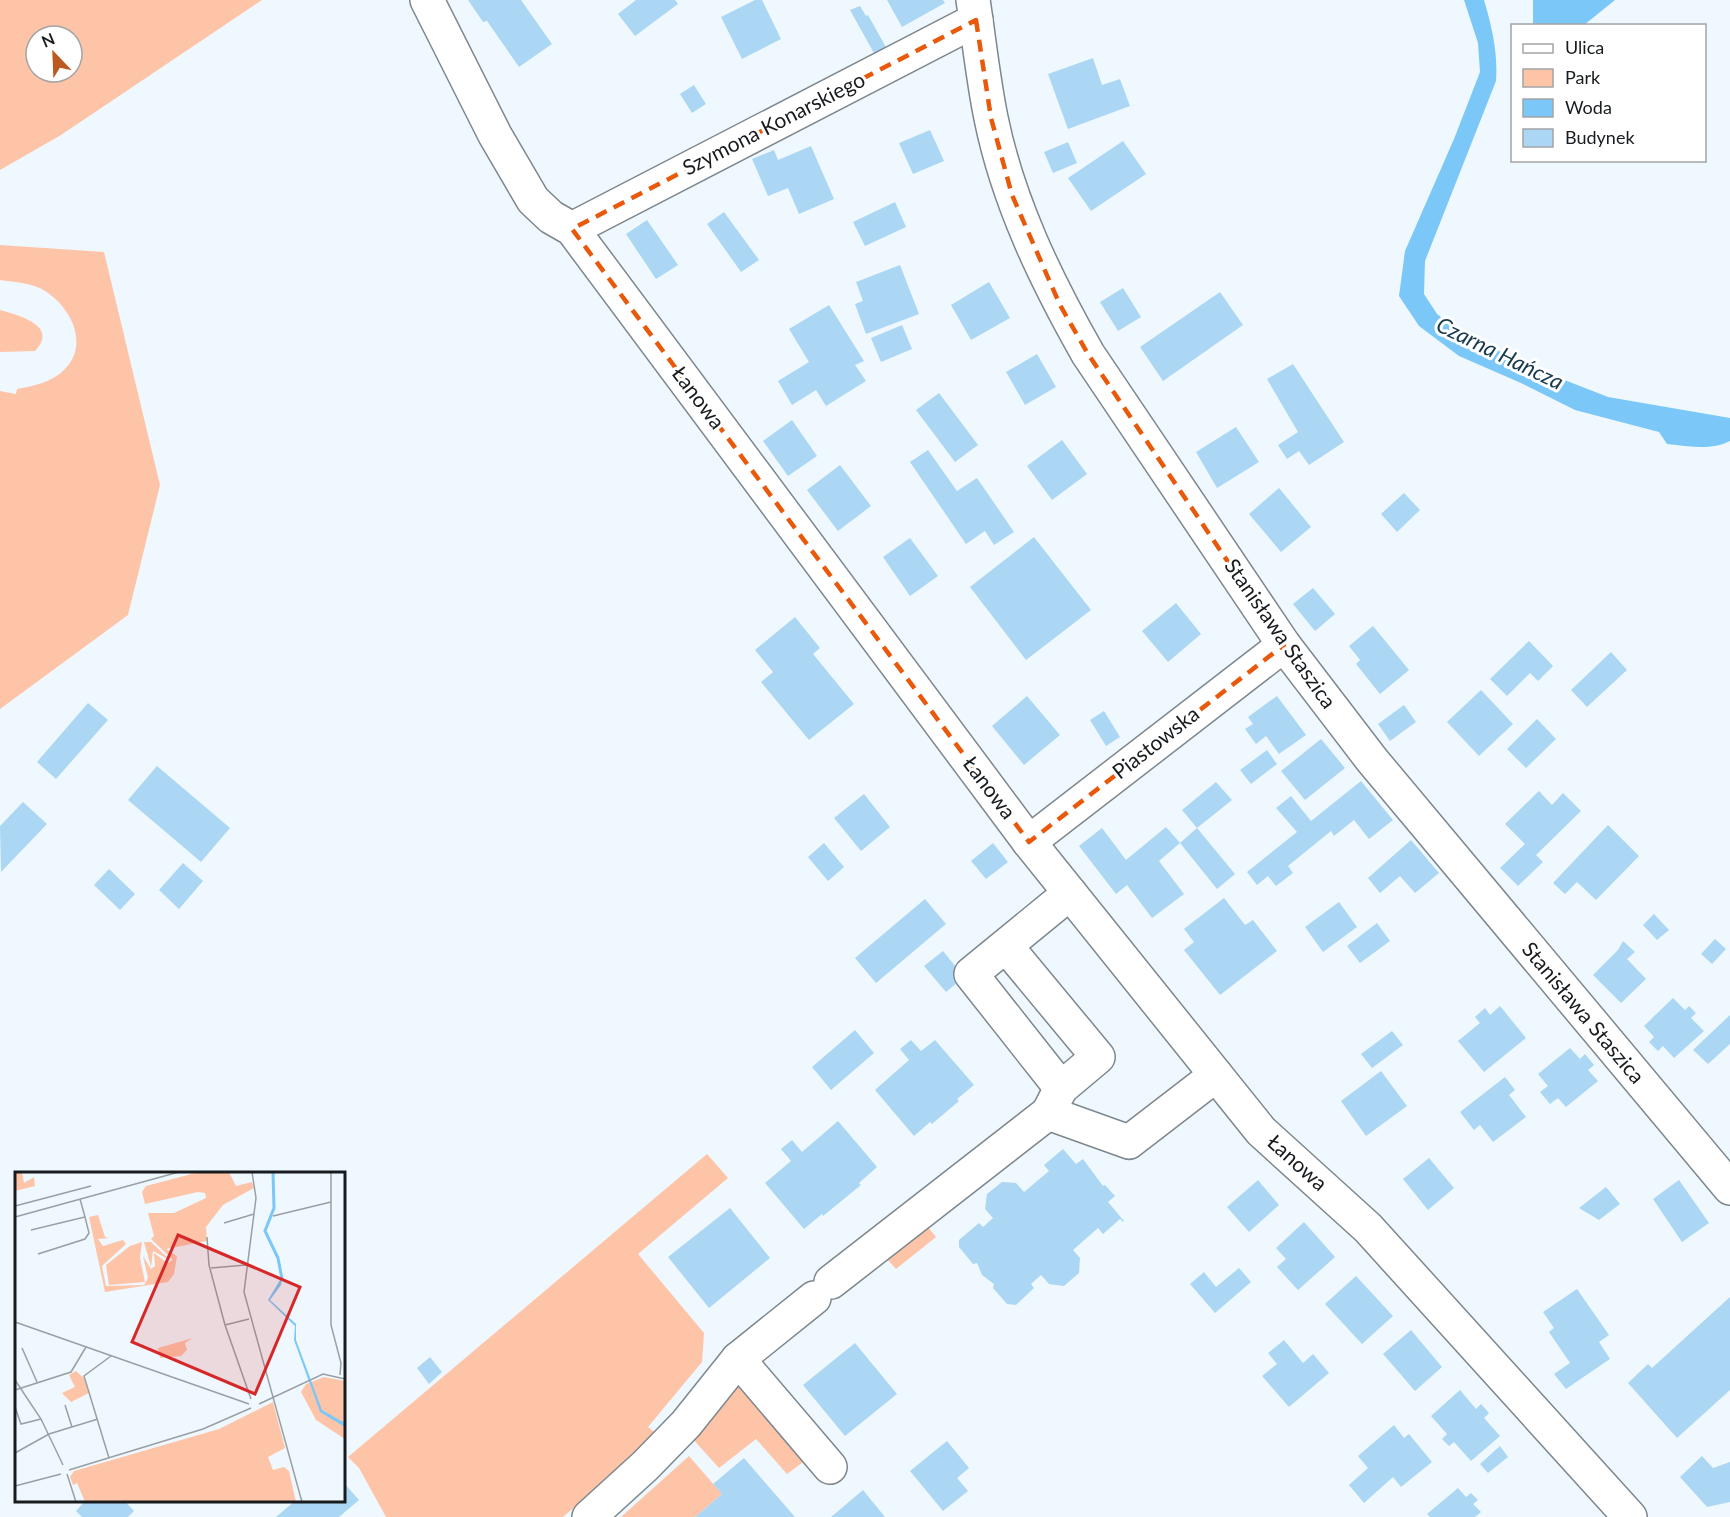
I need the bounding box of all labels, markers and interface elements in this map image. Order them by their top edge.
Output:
north arrow [24,24,84,84]
legend [1511,24,1706,162]
text: N [39,29,57,51]
text: Ulica [1565,36,1604,58]
street label: Szymona Konarskiego [678,66,869,180]
text: Park [1565,66,1601,88]
text: Woda [1565,96,1612,118]
text: Budynek [1565,126,1635,148]
water label: Czarna Hańcza [1432,310,1568,395]
street label: Łanowa [668,361,731,433]
street label: Stanisława Staszica [1220,554,1342,713]
street label: Piastowska [1107,700,1203,783]
street label: Łanowa [959,751,1022,823]
street label: Stanisława Staszica [1518,936,1651,1088]
street label: Łanowa [1263,1129,1333,1195]
inset map [15,1172,345,1502]

